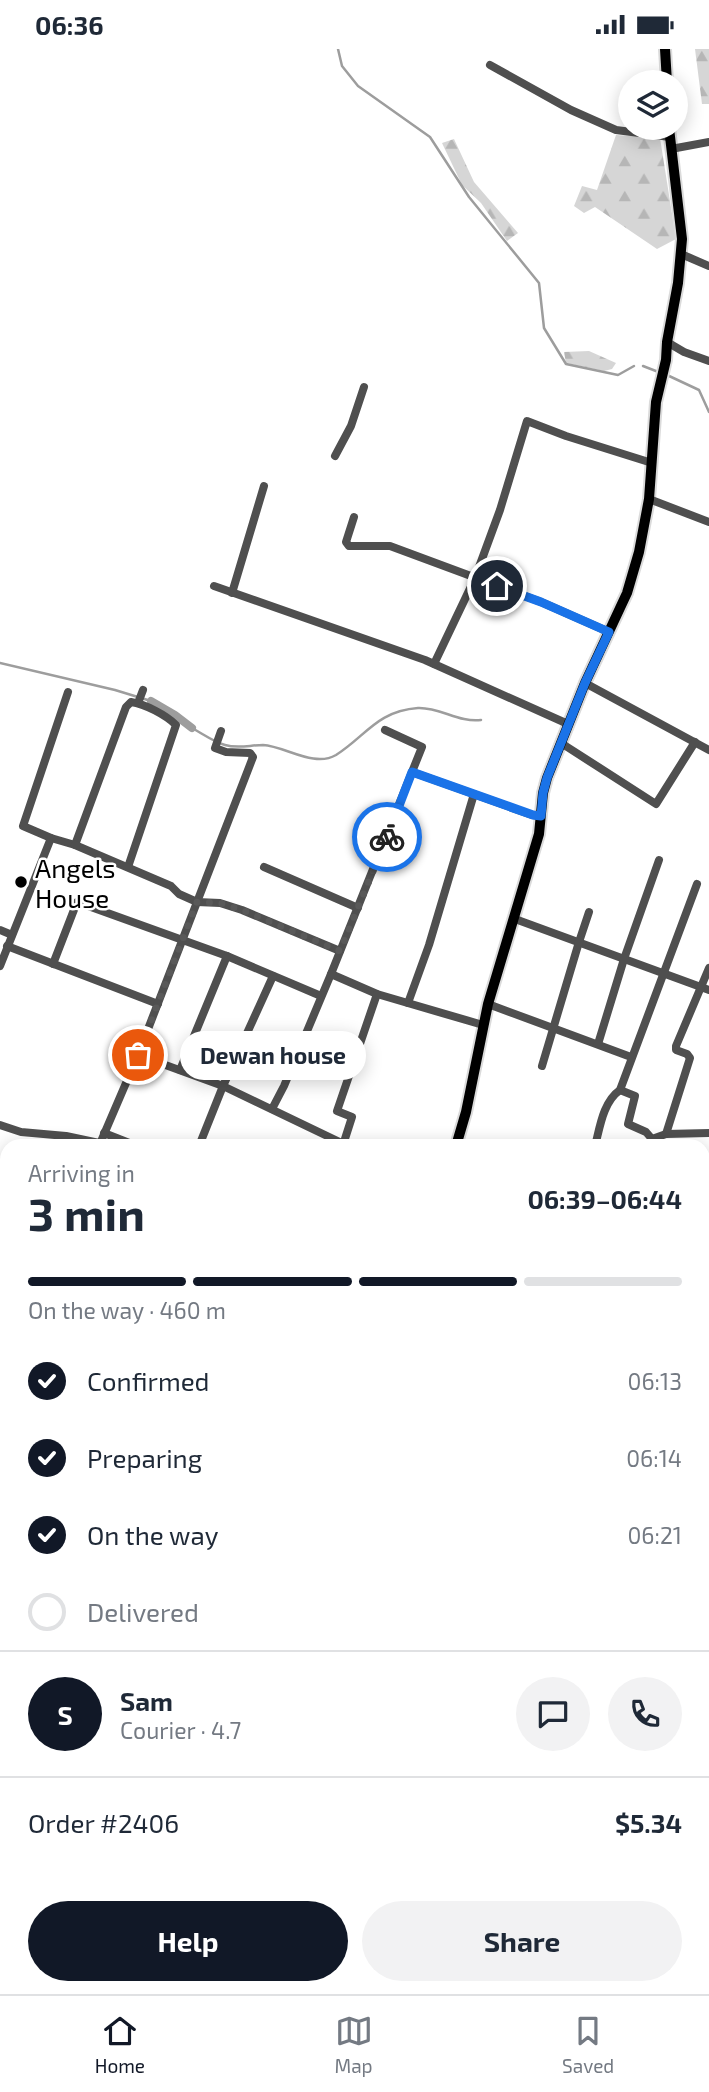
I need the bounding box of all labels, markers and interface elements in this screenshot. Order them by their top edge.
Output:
text: 06:36 [35,9,104,40]
map controls [618,70,688,140]
button: layers [618,70,688,140]
pin [467,556,527,616]
icon: home [478,567,516,605]
courier [352,802,422,872]
icon: bike [368,818,406,856]
place label: Angels House [35,852,116,913]
marker: Angels House [13,874,29,890]
pin [108,1025,168,1085]
callout: Dewan house [180,1031,366,1079]
icon: bag [119,1036,157,1074]
text: Dewan house [200,1041,346,1069]
text: Arriving in [28,1159,135,1187]
text: 06:39–06:44 [527,1183,682,1214]
text: 3 min [28,1185,145,1240]
text: On the way · 460 m [28,1296,226,1324]
icon: check [28,1362,66,1400]
text: Confirmed [87,1365,210,1396]
text: 06:13 [628,1367,682,1395]
icon: check [28,1439,66,1477]
text: Preparing [87,1442,202,1473]
text: 06:14 [626,1444,682,1472]
icon: check [28,1516,66,1554]
text: On the way [87,1519,218,1550]
text: 06:21 [627,1521,682,1549]
text: Delivered [87,1596,199,1627]
button: chat [516,1677,590,1751]
button: phone [608,1677,682,1751]
text: Sam [120,1685,173,1716]
text: S [57,1699,73,1730]
text: Courier · 4.7 [120,1716,241,1744]
text: Order #2406 [28,1807,179,1838]
text: $5.34 [615,1807,682,1838]
button: Help [28,1901,348,1981]
button: Share [362,1901,682,1981]
tab: Home [95,2012,145,2077]
tab: Map [335,2012,373,2077]
tab: Saved [562,2012,614,2077]

